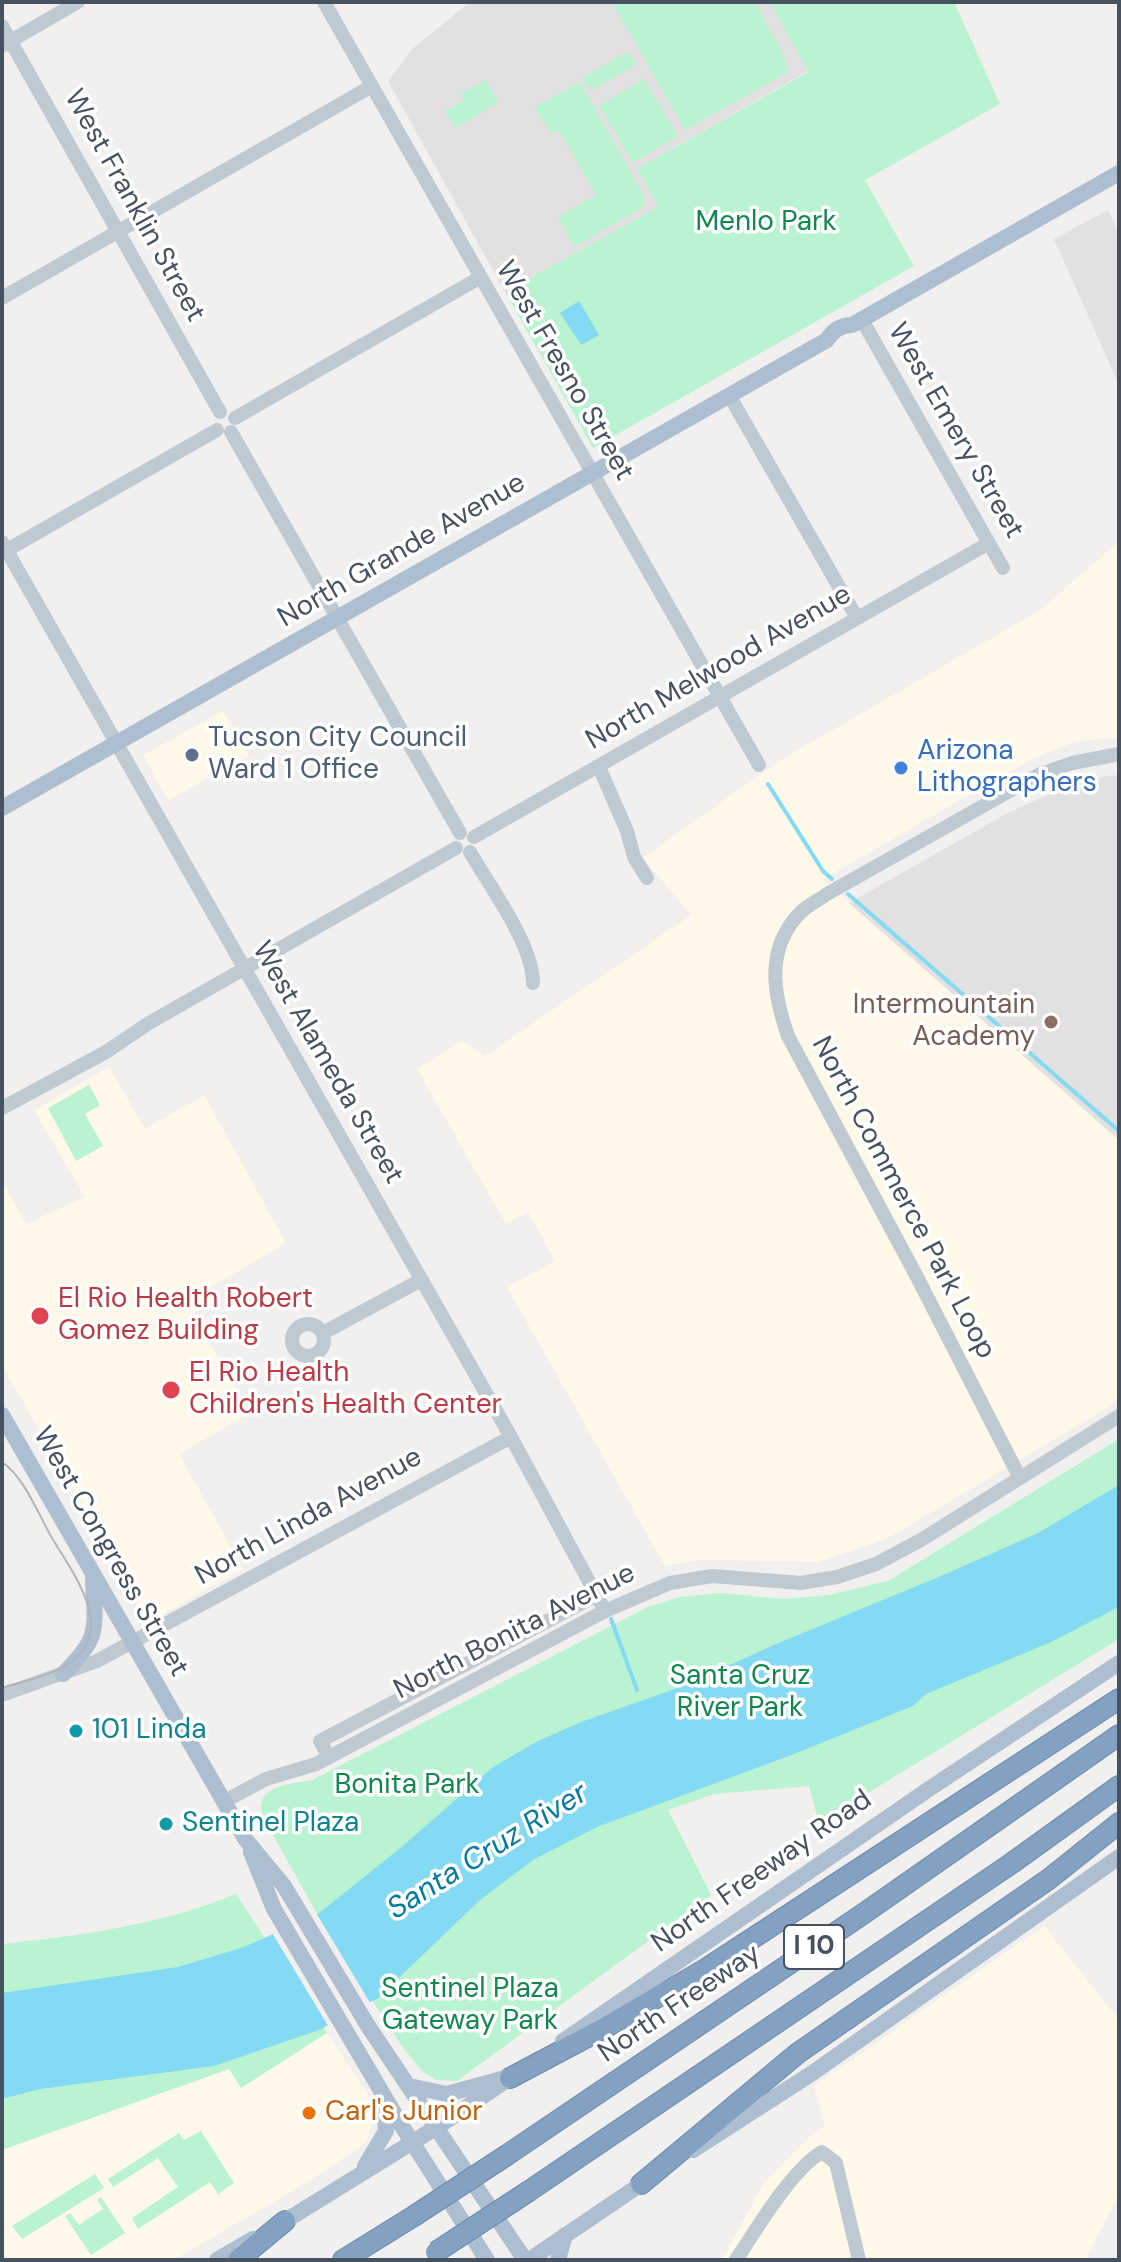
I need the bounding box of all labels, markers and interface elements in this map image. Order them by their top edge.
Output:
street label: West Franklin Street [56,84,212,328]
park label: Menlo Park [695,206,837,240]
street label: West Fresno Street [488,255,640,487]
street label: West Emery Street [880,317,1030,545]
street label: North Grande Avenue [272,467,532,635]
street label: North Melwood Avenue [580,578,858,758]
place label: Tucson City Council Ward 1 Office [208,722,467,788]
place label: Arizona Lithographers [917,735,1097,801]
marker: Tucson City Council Ward 1 Office [183,746,201,764]
marker: Arizona Lithographers [892,759,910,777]
street label: West Alameda Street [244,936,410,1190]
place label: Intermountain Academy [853,989,1035,1055]
marker: Intermountain Academy [1042,1013,1060,1031]
street label: North Commerce Park Loop [804,1031,1002,1365]
place label: El Rio Health Robert Gomez Building [58,1283,313,1349]
marker: El Rio Health Robert Gomez Building [29,1305,51,1327]
place label: El Rio Health Children's Health Center [189,1357,502,1423]
marker: El Rio Health Children's Health Center [160,1379,182,1401]
street label: West Congress Street [25,1421,195,1683]
street label: North Linda Avenue [190,1441,428,1593]
street label: North Bonita Avenue [389,1557,641,1707]
park label: Santa Cruz River Park [670,1660,810,1726]
place label: 101 Linda [92,1714,206,1748]
marker: 101 Linda [67,1722,85,1740]
park label: Bonita Park [334,1769,480,1803]
water label: Santa Cruz River [381,1776,595,1928]
street label: North Freeway Road [646,1783,878,1961]
place label: Sentinel Plaza [182,1807,359,1841]
marker: Sentinel Plaza [157,1815,175,1833]
road number: I 10 [784,1925,844,1969]
street label: North Freeway [593,1937,767,2071]
park label: Sentinel Plaza Gateway Park [381,1973,559,2039]
place label: Carl's Junior [325,2096,483,2130]
marker: Carl's Junior [300,2104,318,2122]

